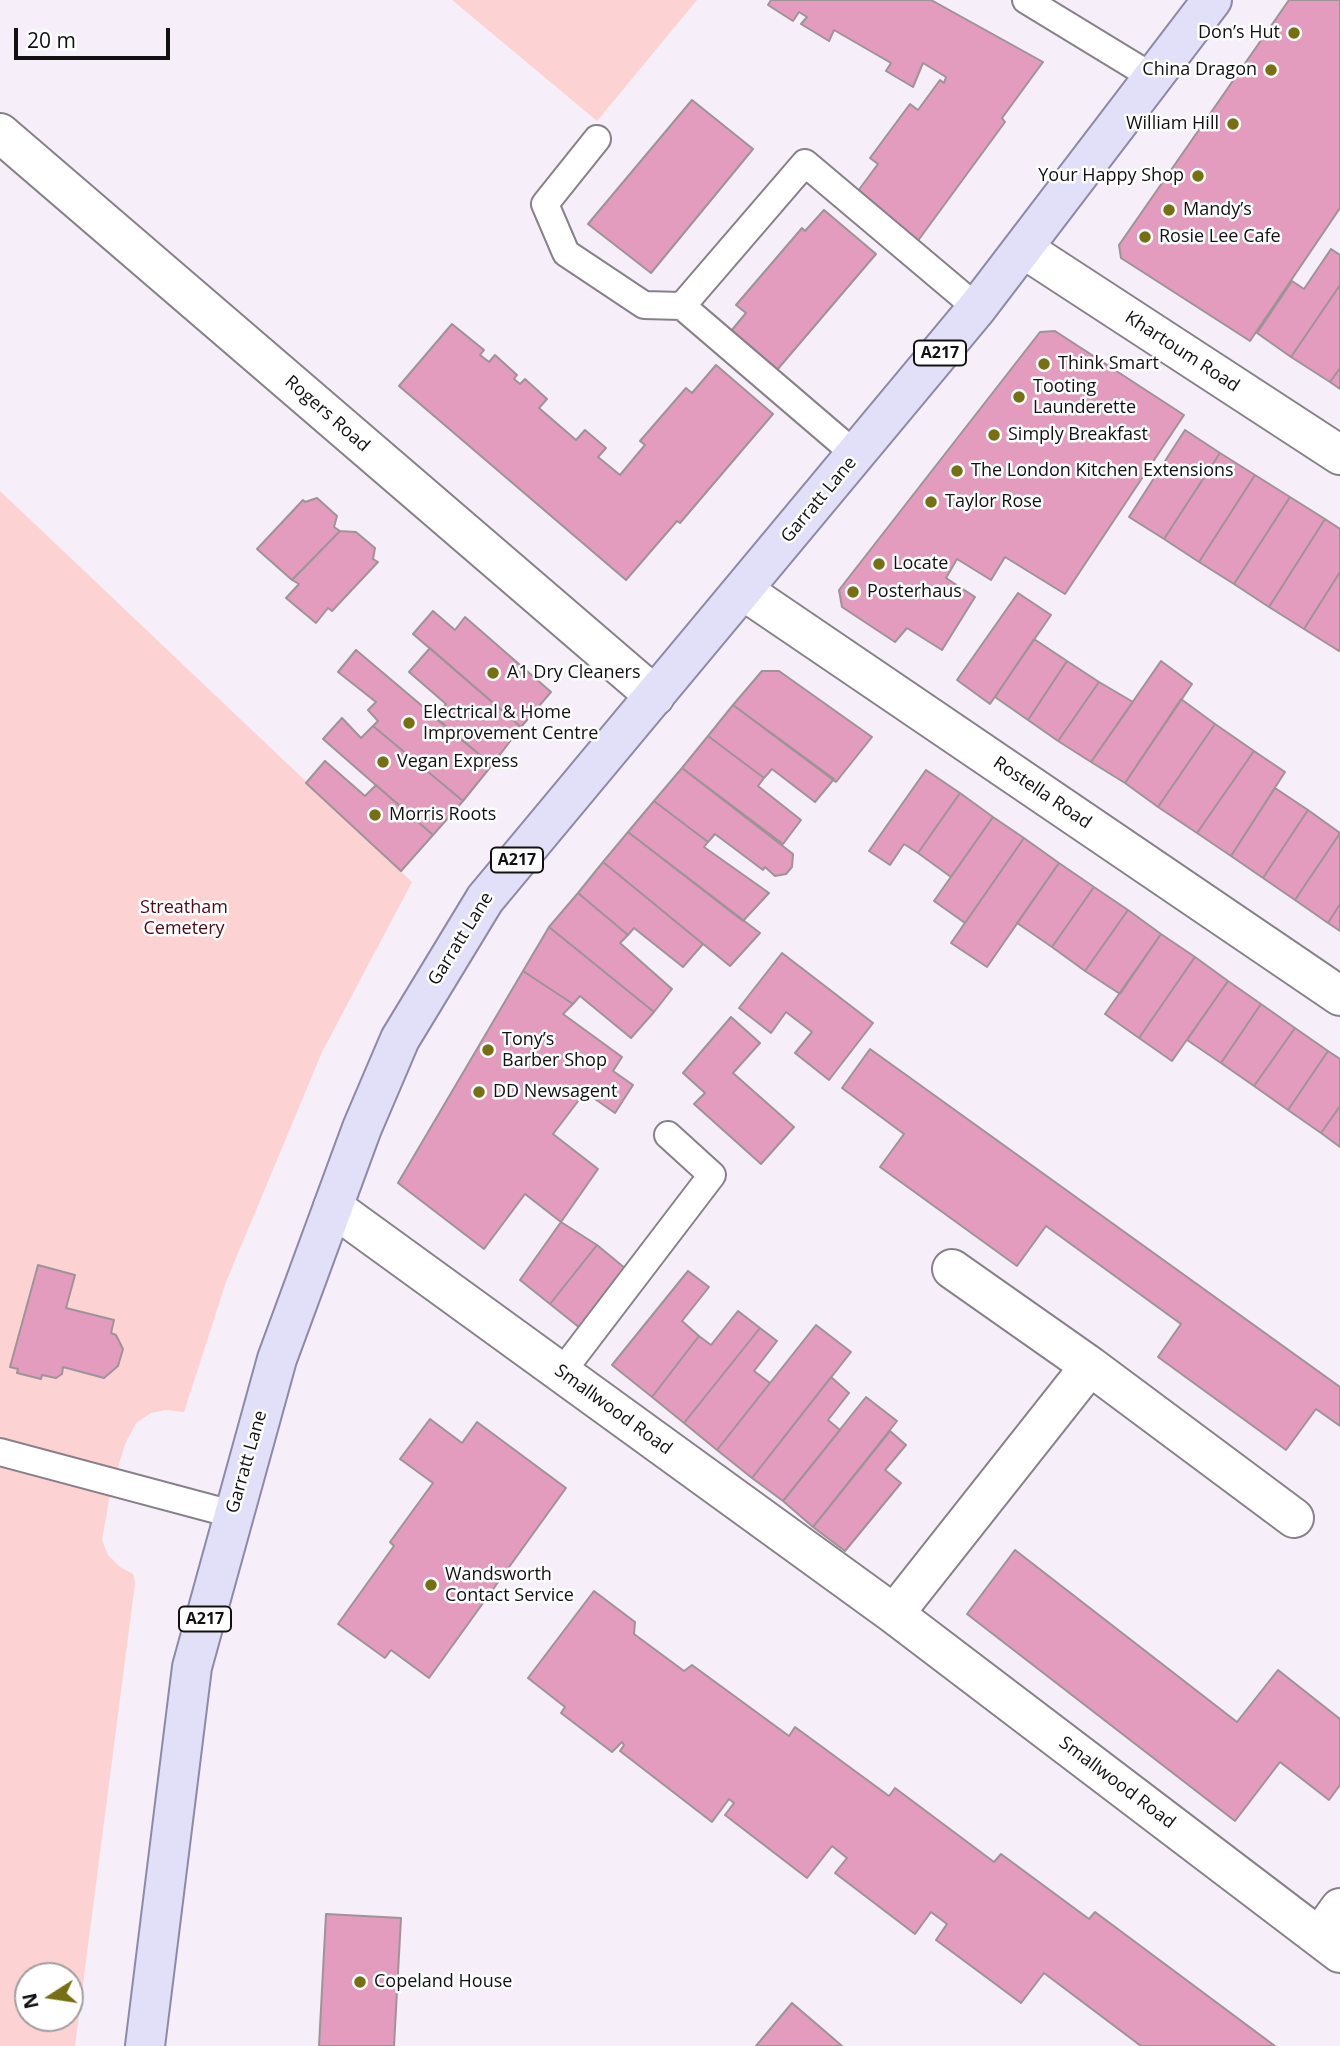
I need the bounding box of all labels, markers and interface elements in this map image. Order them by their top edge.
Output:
scale bar [18,14,173,58]
place label: Don’s Hut [1198,22,1280,44]
marker: Don’s Hut [1286,25,1302,41]
text: 20 m [27,26,76,54]
place label: China Dragon [1142,59,1257,81]
marker: China Dragon [1263,62,1279,78]
place label: William Hill [1126,113,1219,135]
marker: William Hill [1225,116,1241,132]
place label: Your Happy Shop [1038,165,1184,187]
marker: Your Happy Shop [1190,168,1206,184]
place label: Mandy’s [1183,199,1252,221]
marker: Mandy’s [1161,202,1177,218]
place label: Rosie Lee Cafe [1159,226,1281,248]
marker: Rosie Lee Cafe [1137,229,1153,245]
street label: Khartoum Road [1121,307,1243,397]
road number: A217 [914,340,966,366]
place label: Think Smart [1058,353,1159,375]
marker: Think Smart [1036,356,1052,372]
street label: Rogers Road [280,371,374,457]
place label: Tooting Launderette [1033,376,1136,418]
marker: Tooting Launderette [1011,389,1027,405]
place label: Simply Breakfast [1008,424,1148,446]
marker: Simply Breakfast [986,427,1002,443]
street label: Garratt Lane [777,453,861,547]
place label: The London Kitchen Extensions [971,460,1234,482]
marker: The London Kitchen Extensions [949,463,965,479]
place label: Taylor Rose [945,491,1042,513]
marker: Taylor Rose [923,494,939,510]
place label: Locate [893,553,948,575]
marker: Locate [871,556,887,572]
place label: Posterhaus [867,581,962,603]
marker: Posterhaus [845,584,861,600]
place label: A1 Dry Cleaners [507,662,641,684]
marker: A1 Dry Cleaners [485,665,501,681]
place label: Electrical & Home Improvement Centre [423,702,598,744]
marker: Electrical & Home Improvement Centre [401,715,417,731]
place label: Vegan Express [397,751,518,773]
street label: Rostella Road [989,752,1095,834]
marker: Vegan Express [375,754,391,770]
place label: Morris Roots [389,804,496,826]
marker: Morris Roots [367,807,383,823]
road number: A217 [491,848,543,873]
street label: Garratt Lane [424,888,498,990]
park label: Streatham Cemetery [140,897,228,940]
place label: Tony’s Barber Shop [502,1029,607,1072]
marker: Tony’s Barber Shop [480,1042,496,1058]
place label: DD Newsagent [493,1081,617,1103]
marker: DD Newsagent [471,1084,487,1100]
street label: Smallwood Road [550,1360,676,1460]
street label: Garratt Lane [222,1408,272,1516]
place label: Wandsworth Contact Service [445,1564,574,1606]
marker: Wandsworth Contact Service [423,1577,439,1593]
road number: A217 [179,1606,231,1632]
street label: Smallwood Road [1055,1732,1179,1834]
north arrow [14,1962,84,2032]
place label: Copeland House [374,1971,512,1993]
marker: Copeland House [352,1974,368,1990]
text: N [16,1991,45,2011]

